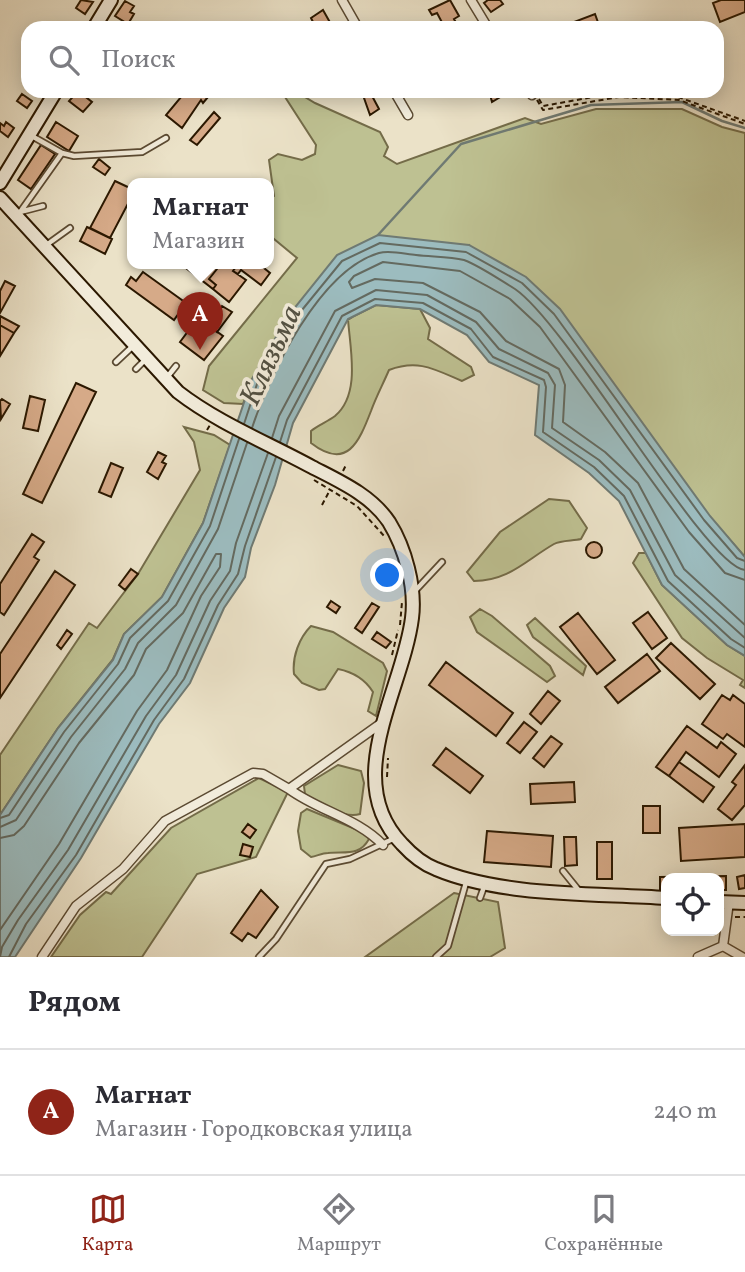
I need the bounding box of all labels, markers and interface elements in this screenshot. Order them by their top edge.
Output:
search box [21,21,724,98]
icon: search [45,41,83,79]
text: Поиск [101,42,175,78]
popup [127,178,274,269]
text: Магнат [152,190,249,226]
text: Магазин [152,226,245,258]
pin: A [177,292,223,350]
water label: Клязьма [230,299,313,413]
your location [370,558,404,592]
map controls [661,873,724,936]
button: locate [661,873,724,936]
text: Рядом [28,982,121,1024]
text: Магнат [95,1078,191,1114]
text: A [43,1096,59,1128]
text: 240 m [653,1096,717,1128]
text: Магазин · Городковская улица [95,1114,413,1146]
tab: Карта [82,1190,133,1258]
tab: Маршрут [297,1190,381,1258]
tab: Сохранённые [545,1190,663,1258]

